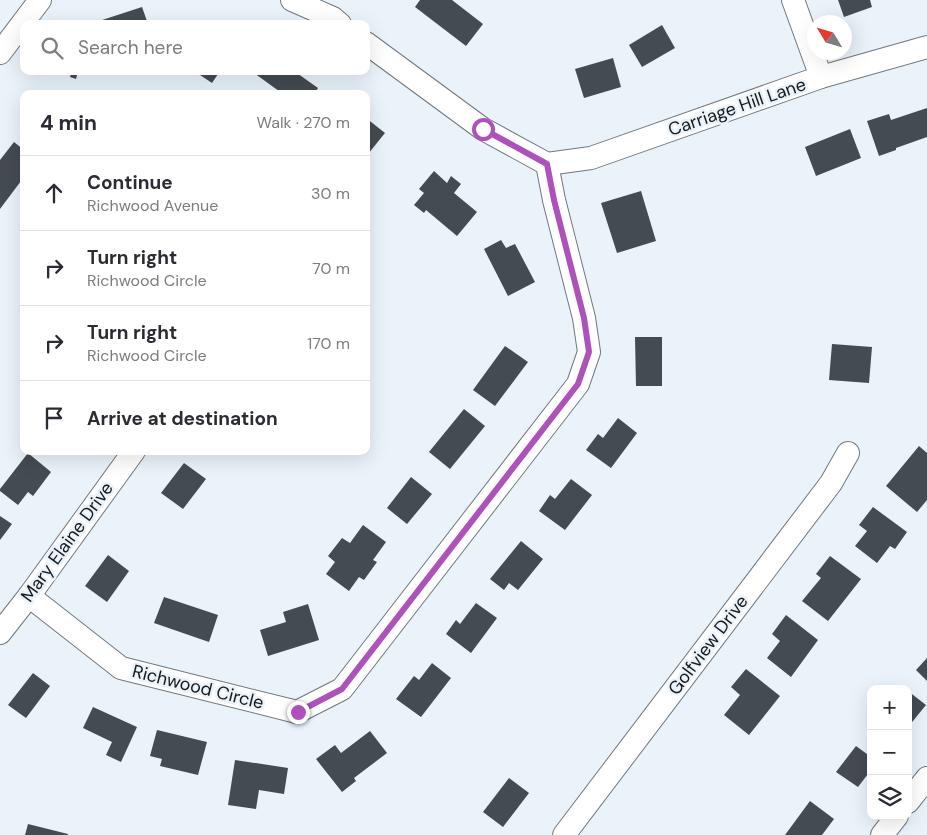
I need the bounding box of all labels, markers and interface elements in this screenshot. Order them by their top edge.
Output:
north arrow [807,15,852,60]
search box [20,20,370,75]
icon: search [38,34,66,62]
text: Search here [78,35,183,60]
street label: Carriage Hill Lane [665,72,809,142]
text: 4 min [40,109,97,137]
text: Walk · 270 m [257,112,350,133]
route start [472,118,495,141]
text: Continue [87,170,173,195]
icon: ahead [40,179,68,207]
text: 30 m [311,183,350,204]
text: Richwood Avenue [87,195,218,216]
text: Turn right [87,245,177,270]
icon: right [40,254,68,282]
text: 70 m [312,258,350,279]
text: Richwood Circle [87,270,207,291]
text: Turn right [87,320,177,345]
icon: right [40,329,68,357]
text: 170 m [307,333,350,354]
text: Richwood Circle [87,345,207,366]
icon: arrive [40,404,68,432]
text: Arrive at destination [87,406,278,431]
street label: Mary Elaine Drive [15,477,119,607]
street label: Golfview Drive [663,590,753,700]
street label: Richwood Circle [130,659,266,715]
map controls [867,685,912,820]
button: + [867,685,912,730]
route end [287,701,310,724]
button: − [867,730,912,775]
button: layers [867,775,912,820]

